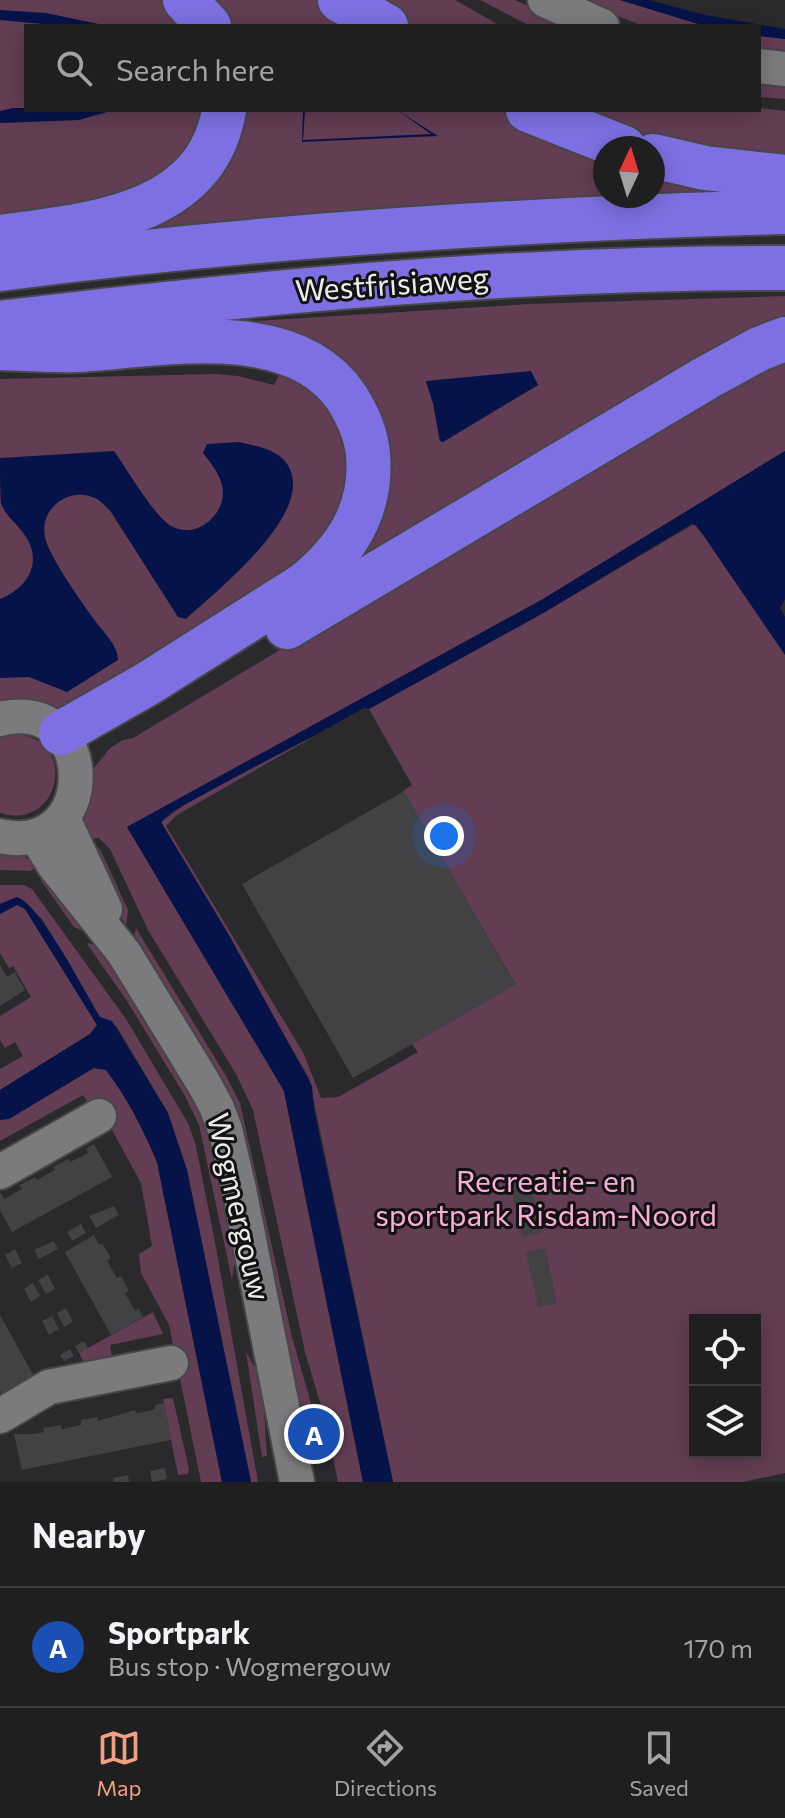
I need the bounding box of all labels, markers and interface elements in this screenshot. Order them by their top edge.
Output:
search box [24,24,761,112]
icon: search [52,46,96,90]
text: Search here [116,50,275,87]
north arrow [593,136,665,208]
street label: Westfrisiaweg [294,257,490,308]
your location [424,816,464,856]
street label: Wogmergouw [201,1109,280,1304]
park label: Recreatie- en sportpark Risdam-Noord [375,1161,717,1232]
map controls [689,1314,761,1458]
button: locate [689,1314,761,1386]
button: layers [689,1386,761,1458]
pin: A [288,1404,340,1464]
text: Nearby [32,1513,146,1555]
text: Sportpark [108,1613,250,1650]
text: A [49,1632,67,1663]
text: 170 m [684,1632,753,1663]
text: Bus stop · Wogmergouw [108,1650,391,1681]
tab: Map [96,1726,142,1801]
tab: Directions [334,1726,437,1801]
tab: Saved [629,1726,689,1801]

